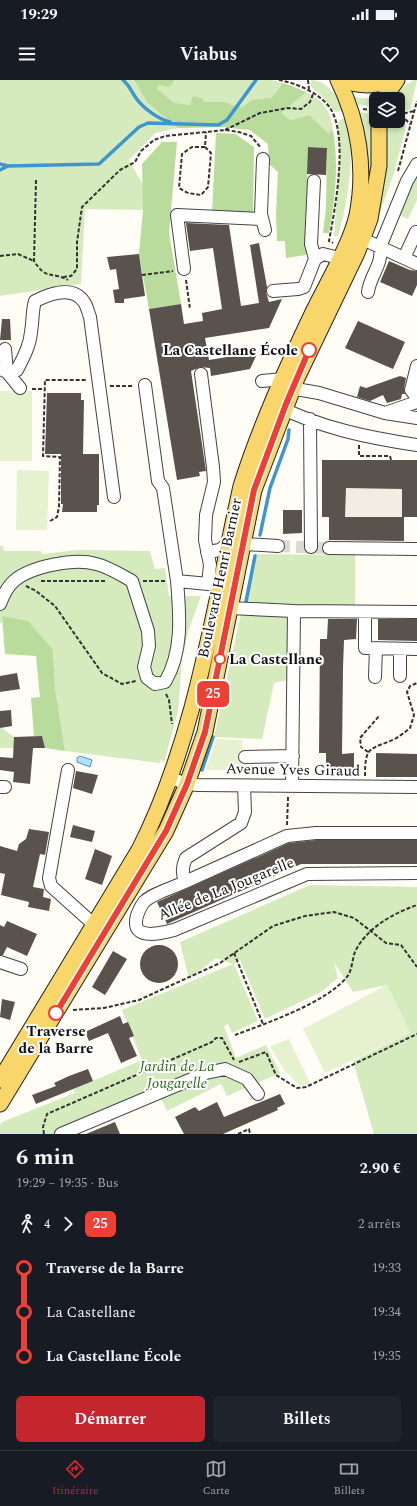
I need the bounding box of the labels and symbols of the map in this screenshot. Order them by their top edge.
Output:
place label: La Castellane École [163,339,298,362]
marker: La Castellane École [301,342,317,358]
street label: Boulevard Henri Barnier [192,496,248,660]
place label: La Castellane [229,648,322,671]
marker: La Castellane [214,653,226,665]
line badge: 25 [195,681,231,707]
street label: Avenue Yves Giraud [226,757,360,783]
street label: Allée de La Jougarelle [155,851,297,927]
marker: Traverse de la Barre [48,1005,64,1021]
place label: Traverse de la Barre [19,1020,94,1060]
park label: Jardin de La Jougarelle [138,1055,215,1095]

